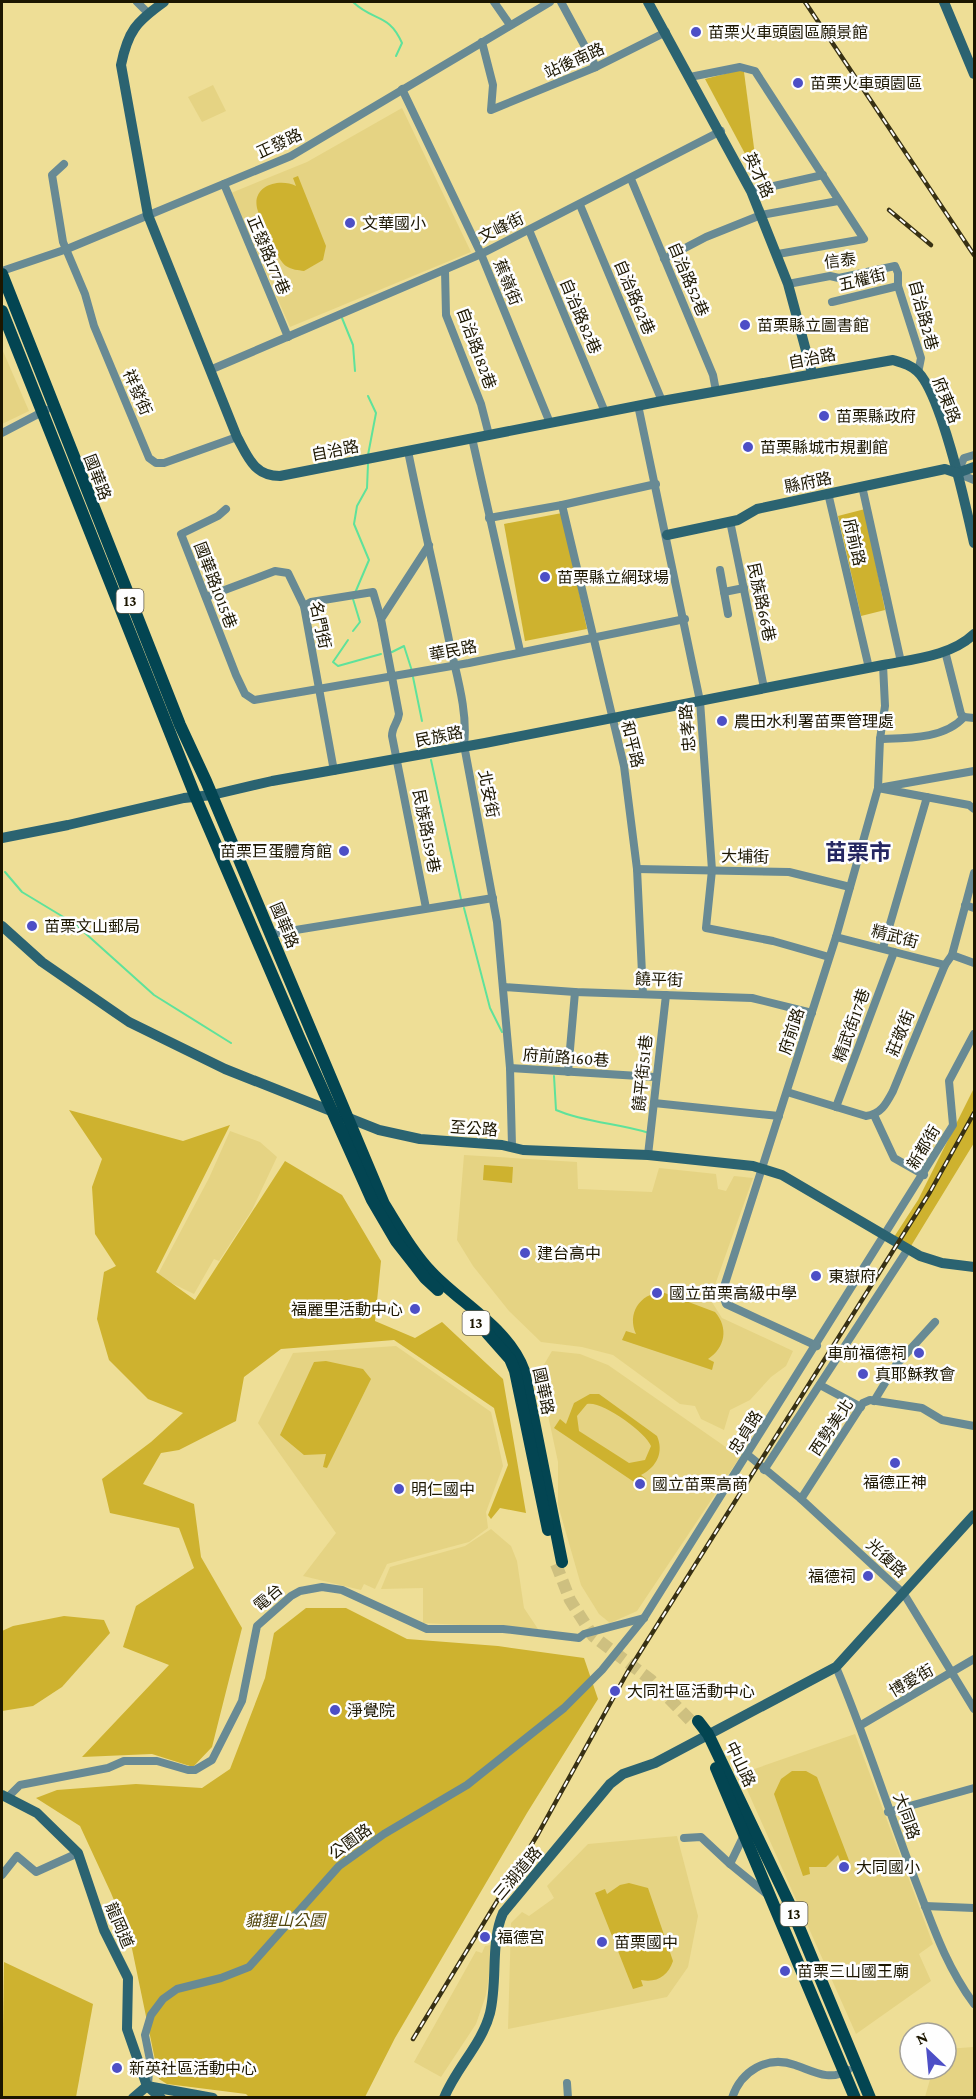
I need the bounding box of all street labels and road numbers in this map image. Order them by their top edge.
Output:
street label: 站後南路 [542,40,607,81]
street label: 正發路 [254,126,305,161]
street label: 英才路 [741,150,776,201]
street label: 文峰街 [476,209,527,246]
street label: 正發路177巷 [244,213,293,297]
street label: 自治路52巷 [665,240,712,319]
street label: 信泰 [823,250,857,271]
street label: 蕉嶺街 [491,257,524,308]
street label: 自治路62巷 [611,257,658,337]
street label: 五權街 [837,265,887,294]
street label: 自治路82巷 [557,276,604,356]
street label: 自治路2巷 [906,278,941,352]
street label: 自治路182巷 [454,305,499,391]
street label: 自治路 [787,346,837,371]
street label: 祥發街 [120,367,155,418]
street label: 府東路 [930,375,963,426]
street label: 自治路 [310,438,360,463]
street label: 國華路 [81,452,114,503]
street label: 縣府路 [783,469,833,496]
street label: 府前路 [841,517,868,567]
street label: 國華路1015巷 [191,540,240,631]
street label: 民族路66巷 [745,561,778,643]
road number: 13 [116,589,144,613]
street label: 名門街 [307,600,334,650]
street label: 華民路 [428,638,478,663]
street label: 忠孝路 [677,703,698,753]
street label: 和平路 [618,719,647,769]
street label: 民族路 [414,724,464,749]
street label: 北安街 [476,769,501,819]
street label: 民族路159巷 [410,788,443,874]
street label: 大埔街 [721,848,769,865]
street label: 國華路 [267,900,302,951]
street label: 精武街 [869,922,920,951]
street label: 饒平街 [635,970,683,989]
street label: 精武街17巷 [830,986,873,1064]
street label: 府前路 [776,1006,807,1057]
street label: 莊敬街 [884,1008,917,1059]
street label: 饒平街51巷 [630,1034,655,1112]
street label: 府前路160巷 [522,1046,610,1069]
street label: 至公路 [449,1118,499,1139]
street label: 新都街 [904,1122,943,1172]
road number: 13 [462,1311,490,1335]
street label: 國華路 [530,1366,557,1416]
street label: 西勢美北 [806,1396,856,1459]
street label: 忠貞路 [725,1407,765,1457]
street label: 光復路 [863,1536,910,1581]
street label: 電台 [251,1581,286,1614]
street label: 博愛街 [886,1661,936,1700]
street label: 中山路 [722,1739,759,1790]
street label: 大同路 [890,1791,923,1842]
street label: 公園路 [326,1820,375,1862]
street label: 三湖道路 [490,1843,544,1903]
street label: 龍岡道 [102,1900,137,1951]
road number: 13 [780,1902,808,1926]

